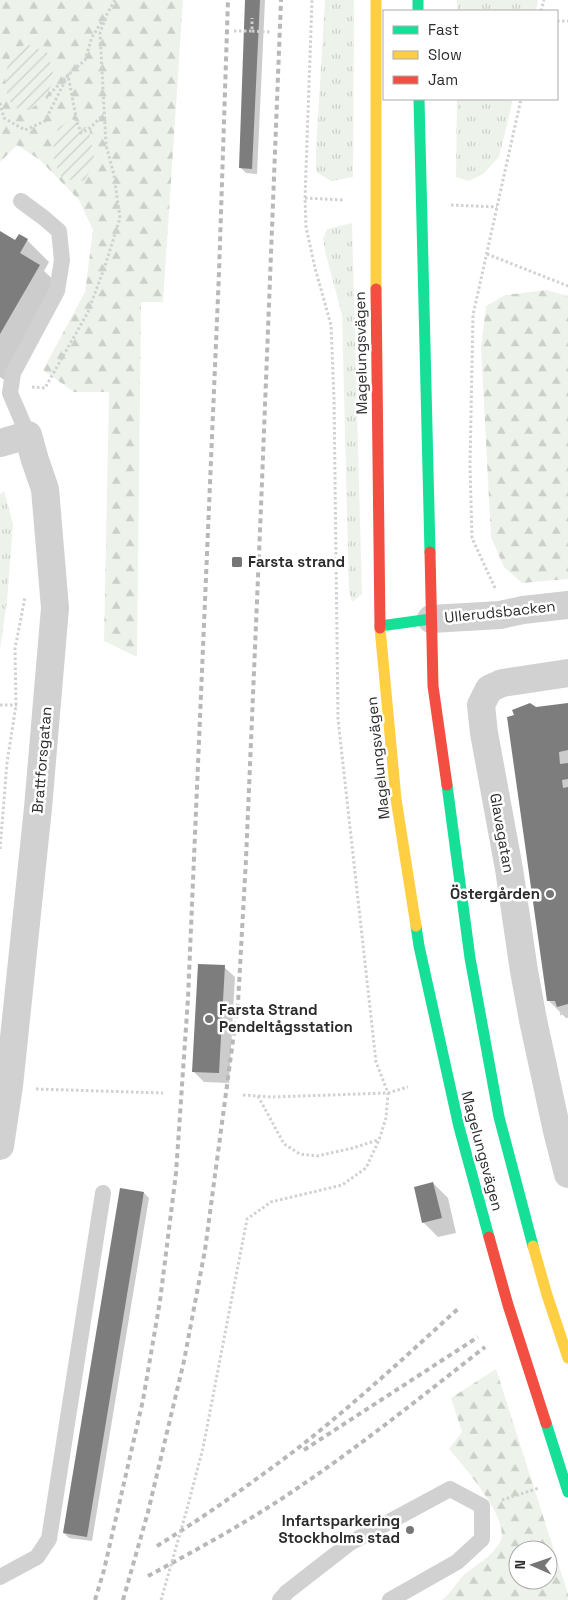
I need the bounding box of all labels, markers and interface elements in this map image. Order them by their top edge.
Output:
legend [383,10,558,100]
text: Fast [428,20,459,39]
text: Slow [428,45,462,64]
text: Jam [428,70,458,89]
street label: Magelungsvägen [350,291,371,415]
place label: Farsta strand [248,552,345,571]
marker: Farsta strand [230,555,244,569]
street label: Ullerudsbacken [444,596,556,627]
street label: Magelungsvägen [362,696,393,820]
street label: Brattforsgatan [27,706,56,814]
street label: Glavagatan [486,792,519,874]
place label: Östergården [450,884,540,903]
marker: Östergården [544,888,556,900]
place label: Farsta Strand Pendeltågsstation [219,1000,353,1036]
marker: Farsta Strand Pendeltågsstation [203,1013,215,1025]
street label: Magelungsvägen [457,1089,508,1213]
place label: Infartsparkering Stockholms stad [278,1511,400,1547]
marker: Infartsparkering Stockholms stad [404,1524,416,1536]
north arrow [508,1540,558,1590]
text: N [511,1560,529,1570]

